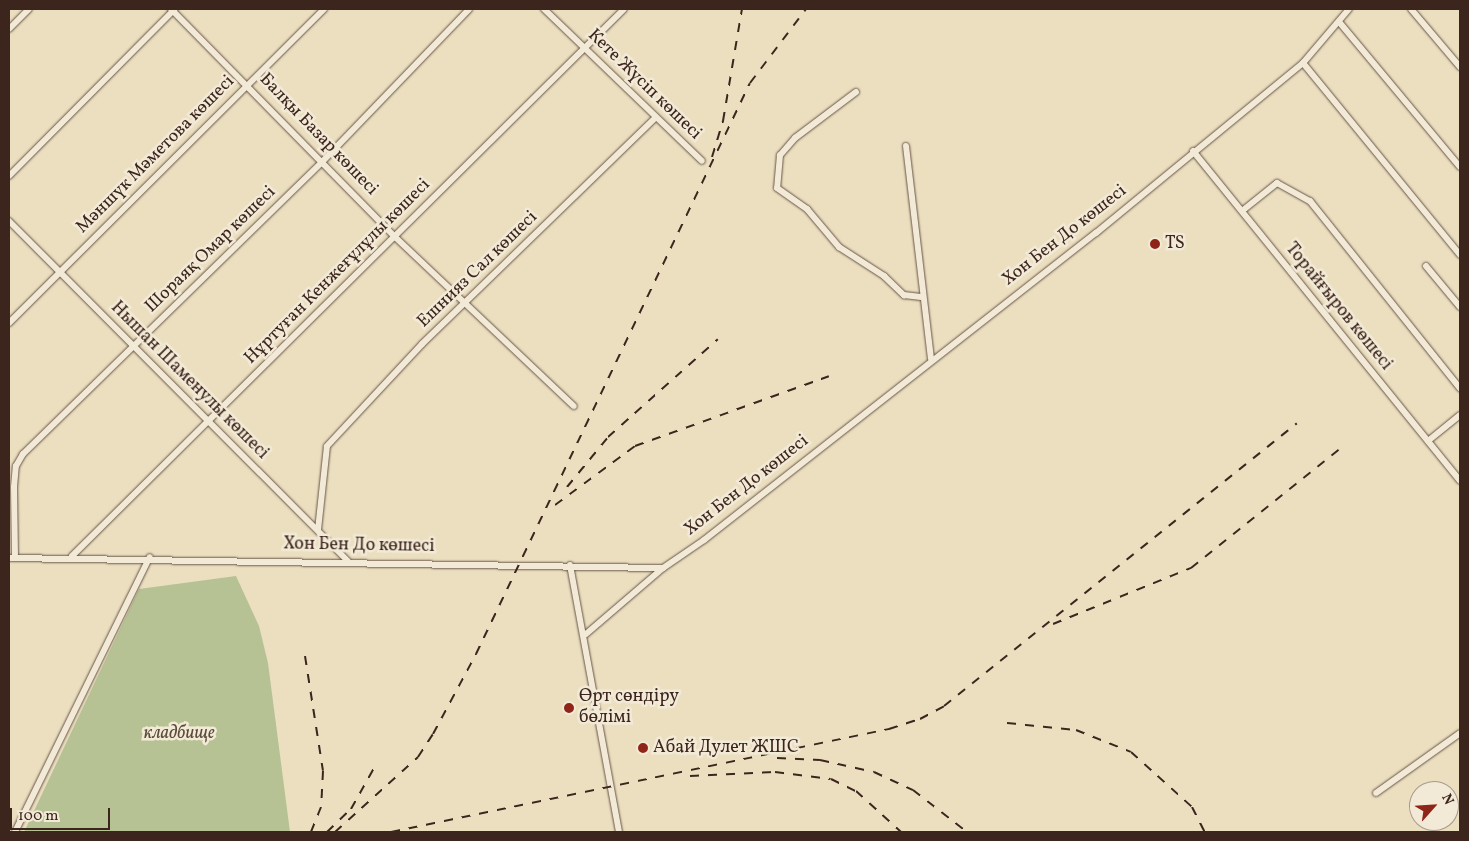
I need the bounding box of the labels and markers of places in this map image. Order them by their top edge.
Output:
place label: TS [1165,233,1185,255]
marker: TS [1149,238,1161,250]
place label: Өрт сөндіру бөлімі [579,687,679,730]
marker: Өрт сөндіру бөлімі [563,702,575,714]
place label: Абай Дулет ЖШС [653,737,799,759]
marker: Абай Дулет ЖШС [637,742,649,754]

